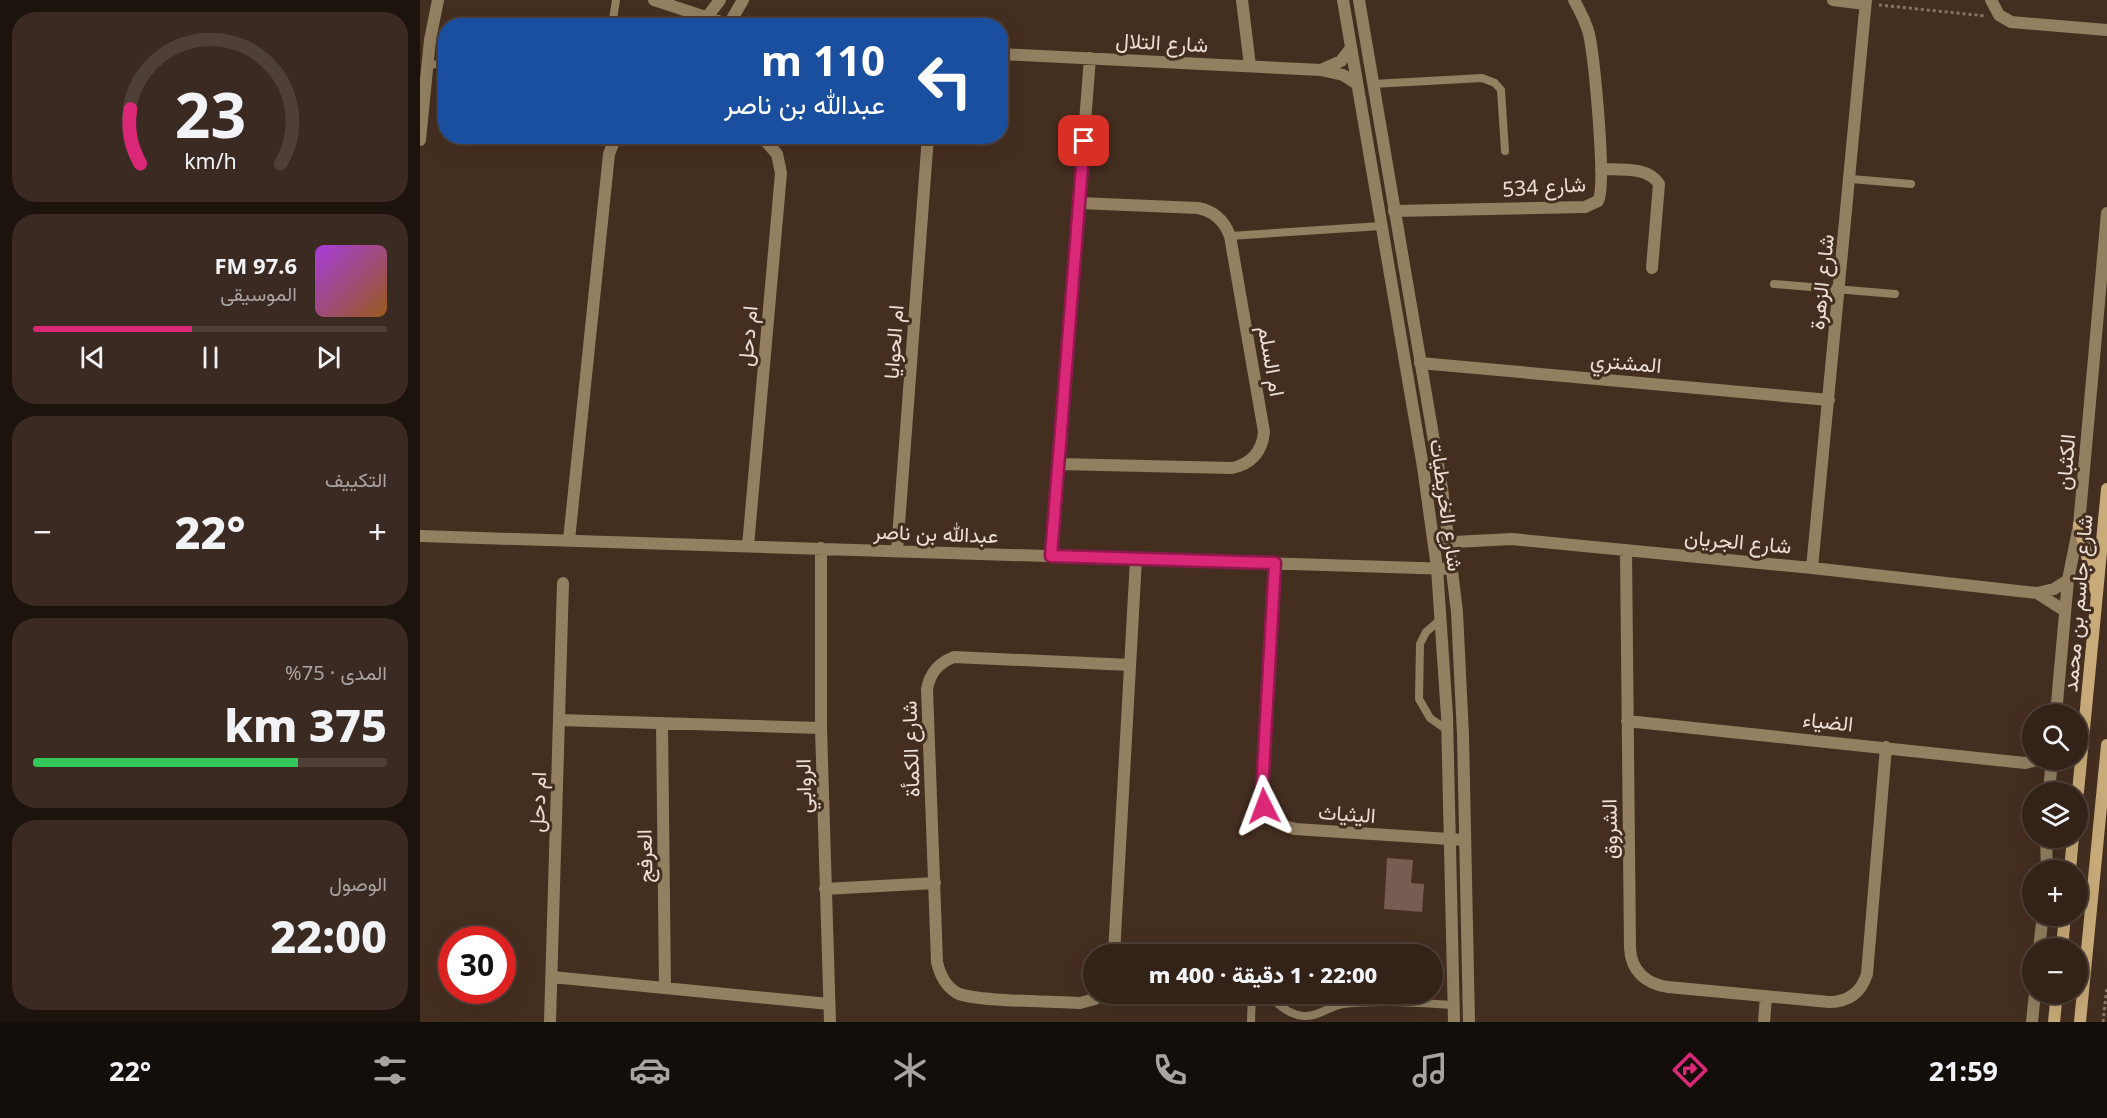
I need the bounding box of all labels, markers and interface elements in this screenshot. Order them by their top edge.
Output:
street label: شارع التلال [1115,26,1209,59]
text: 110 m [761,31,885,88]
icon: left [906,42,984,120]
text: 23 [174,71,246,156]
text: عبدالله بن ناصر [724,85,885,122]
pin [1058,115,1109,166]
icon: arrive [1067,124,1100,157]
text: km/h [184,146,236,175]
street label: شارع 534 [1501,169,1587,204]
street label: شارع الزهرة [1802,233,1841,331]
text: 97.6 FM [215,250,297,280]
text: الموسيقى [220,280,297,307]
street label: ام دحل [730,304,765,368]
street label: ام الحوايا [876,304,911,380]
street label: ام السلم [1251,323,1292,399]
icon: previous [76,341,109,374]
icon: pause [194,341,227,374]
icon: next [312,341,345,374]
street label: المشتري [1589,345,1663,383]
street label: الكثبان [2049,433,2081,491]
street label: شارع الخريطيات [1423,437,1470,573]
text: التكييف [325,466,387,493]
text: 22° [174,501,246,562]
text: − [33,509,52,554]
text: + [368,509,387,554]
street label: شارع جاسم بن محمد [2055,513,2100,693]
street label: عبدالله بن ناصر [872,517,999,549]
street label: شارع الجريان [1683,522,1793,561]
text: المدى · 75% [285,659,387,686]
text: 375 km [224,694,387,755]
street label: شارع الكمأة [894,700,927,798]
street label: الضياء [1801,704,1855,738]
map controls [2022,704,2088,1004]
button: search [2022,704,2088,770]
street label: الروابي [789,758,821,814]
street label: ام دحل [522,771,553,833]
position arrow [1232,774,1296,838]
button: layers [2022,782,2088,848]
street label: اليثياث [1317,797,1377,829]
street label: الشروق [1594,799,1624,859]
street label: العرفج [630,829,659,883]
button: + [2022,860,2088,926]
text: الوصول [329,870,387,897]
text: 22:00 [270,905,387,966]
speed limit sign: 30 [438,926,516,1004]
button: − [2022,938,2088,1004]
text: 22:00 · 1 دقيقة · 400 m [1149,959,1377,989]
icon: filters [369,1049,411,1091]
icon: car [629,1049,671,1091]
icon: climate [889,1049,931,1091]
icon: phone [1149,1049,1191,1091]
icon: music [1409,1049,1451,1091]
icon: directions [1669,1049,1711,1091]
text: 22° [109,1052,151,1089]
text: 21:59 [1929,1052,1998,1089]

